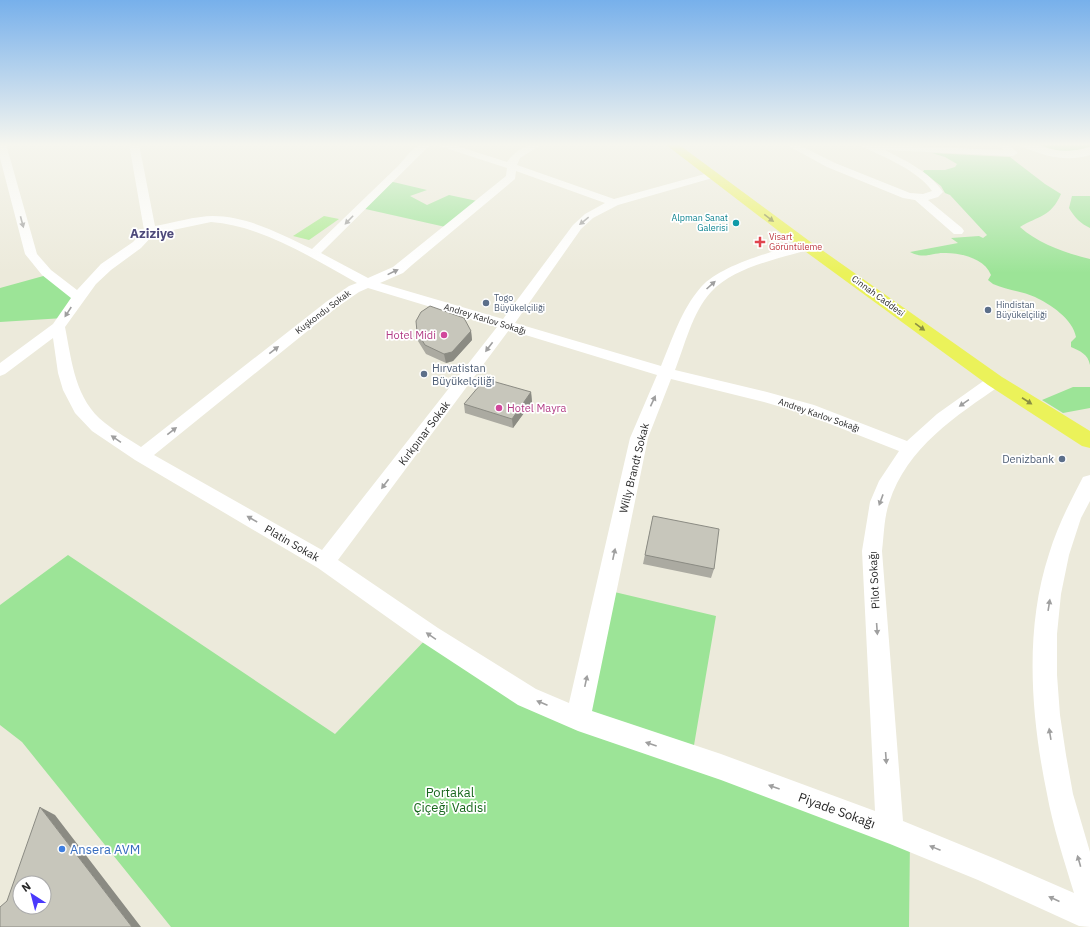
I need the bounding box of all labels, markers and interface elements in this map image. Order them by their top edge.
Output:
place label: Alpman Sanat Galerisi [672,212,728,233]
one-way arrow [764,214,774,222]
one-way arrow [344,215,354,225]
one-way arrow [19,216,25,228]
one-way arrow [578,217,589,225]
marker: Alpman Sanat Galerisi [731,218,741,228]
district label: Aziziye [130,225,174,242]
place label: Visart Görüntüleme [769,231,822,252]
marker: Visart Görüntüleme [754,236,766,248]
one-way arrow [388,269,399,275]
street label: Cinnah Caddesi [850,273,907,318]
one-way arrow [706,281,716,290]
street label: Kuşkondu Sokak [293,287,353,336]
place label: Togo Büyükelçiliği [494,292,545,313]
marker: Togo Büyükelçiliği [481,298,491,308]
place label: Hindistan Büyükelçiliği [996,299,1047,320]
street label: Andrey Karlov Sokağı [443,301,528,336]
marker: Hindistan Büyükelçiliği [983,305,993,315]
one-way arrow [64,307,72,317]
one-way arrow [915,323,925,331]
place label: Hotel Midi [386,328,436,342]
marker: Hotel Midi [439,330,449,340]
one-way arrow [485,342,493,353]
one-way arrow [268,346,279,355]
place label: Hırvatistan Büyükelçiliği [432,361,494,388]
marker: Hırvatistan Büyükelçiliği [419,369,429,379]
one-way arrow [650,395,656,407]
street label: Andrey Karlov Sokağı [777,395,861,434]
one-way arrow [1021,397,1032,405]
street label: Kırkpınar Sokak [395,398,453,468]
one-way arrow [958,399,969,407]
place label: Hotel Mayra [507,401,567,415]
marker: Hotel Mayra [494,403,504,413]
street label: Willy Brandt Sokak [616,421,652,515]
one-way arrow [166,427,177,436]
one-way arrow [111,435,121,443]
place label: Denizbank [1002,452,1054,466]
marker: Denizbank [1057,454,1067,464]
one-way arrow [381,478,389,489]
one-way arrow [878,494,884,506]
one-way arrow [246,516,257,523]
street label: Platin Sokak [262,522,322,564]
one-way arrow [611,547,617,560]
street label: Pilot Sokağı [865,551,883,609]
one-way arrow [1046,599,1052,611]
one-way arrow [874,623,881,635]
one-way arrow [425,632,437,639]
one-way arrow [583,674,589,687]
one-way arrow [535,700,547,706]
one-way arrow [1047,728,1053,740]
one-way arrow [645,740,657,746]
one-way arrow [882,752,889,764]
one-way arrow [768,783,780,789]
park label: Portakal Çiçeği Vadisi [414,784,486,816]
street label: Piyade Sokağı [796,789,878,832]
place label: Ansera AVM [70,841,140,858]
marker: Ansera AVM [57,844,67,854]
one-way arrow [929,845,940,851]
one-way arrow [1076,855,1082,867]
north arrow [12,875,52,915]
text: N [19,879,33,895]
one-way arrow [1049,896,1060,902]

